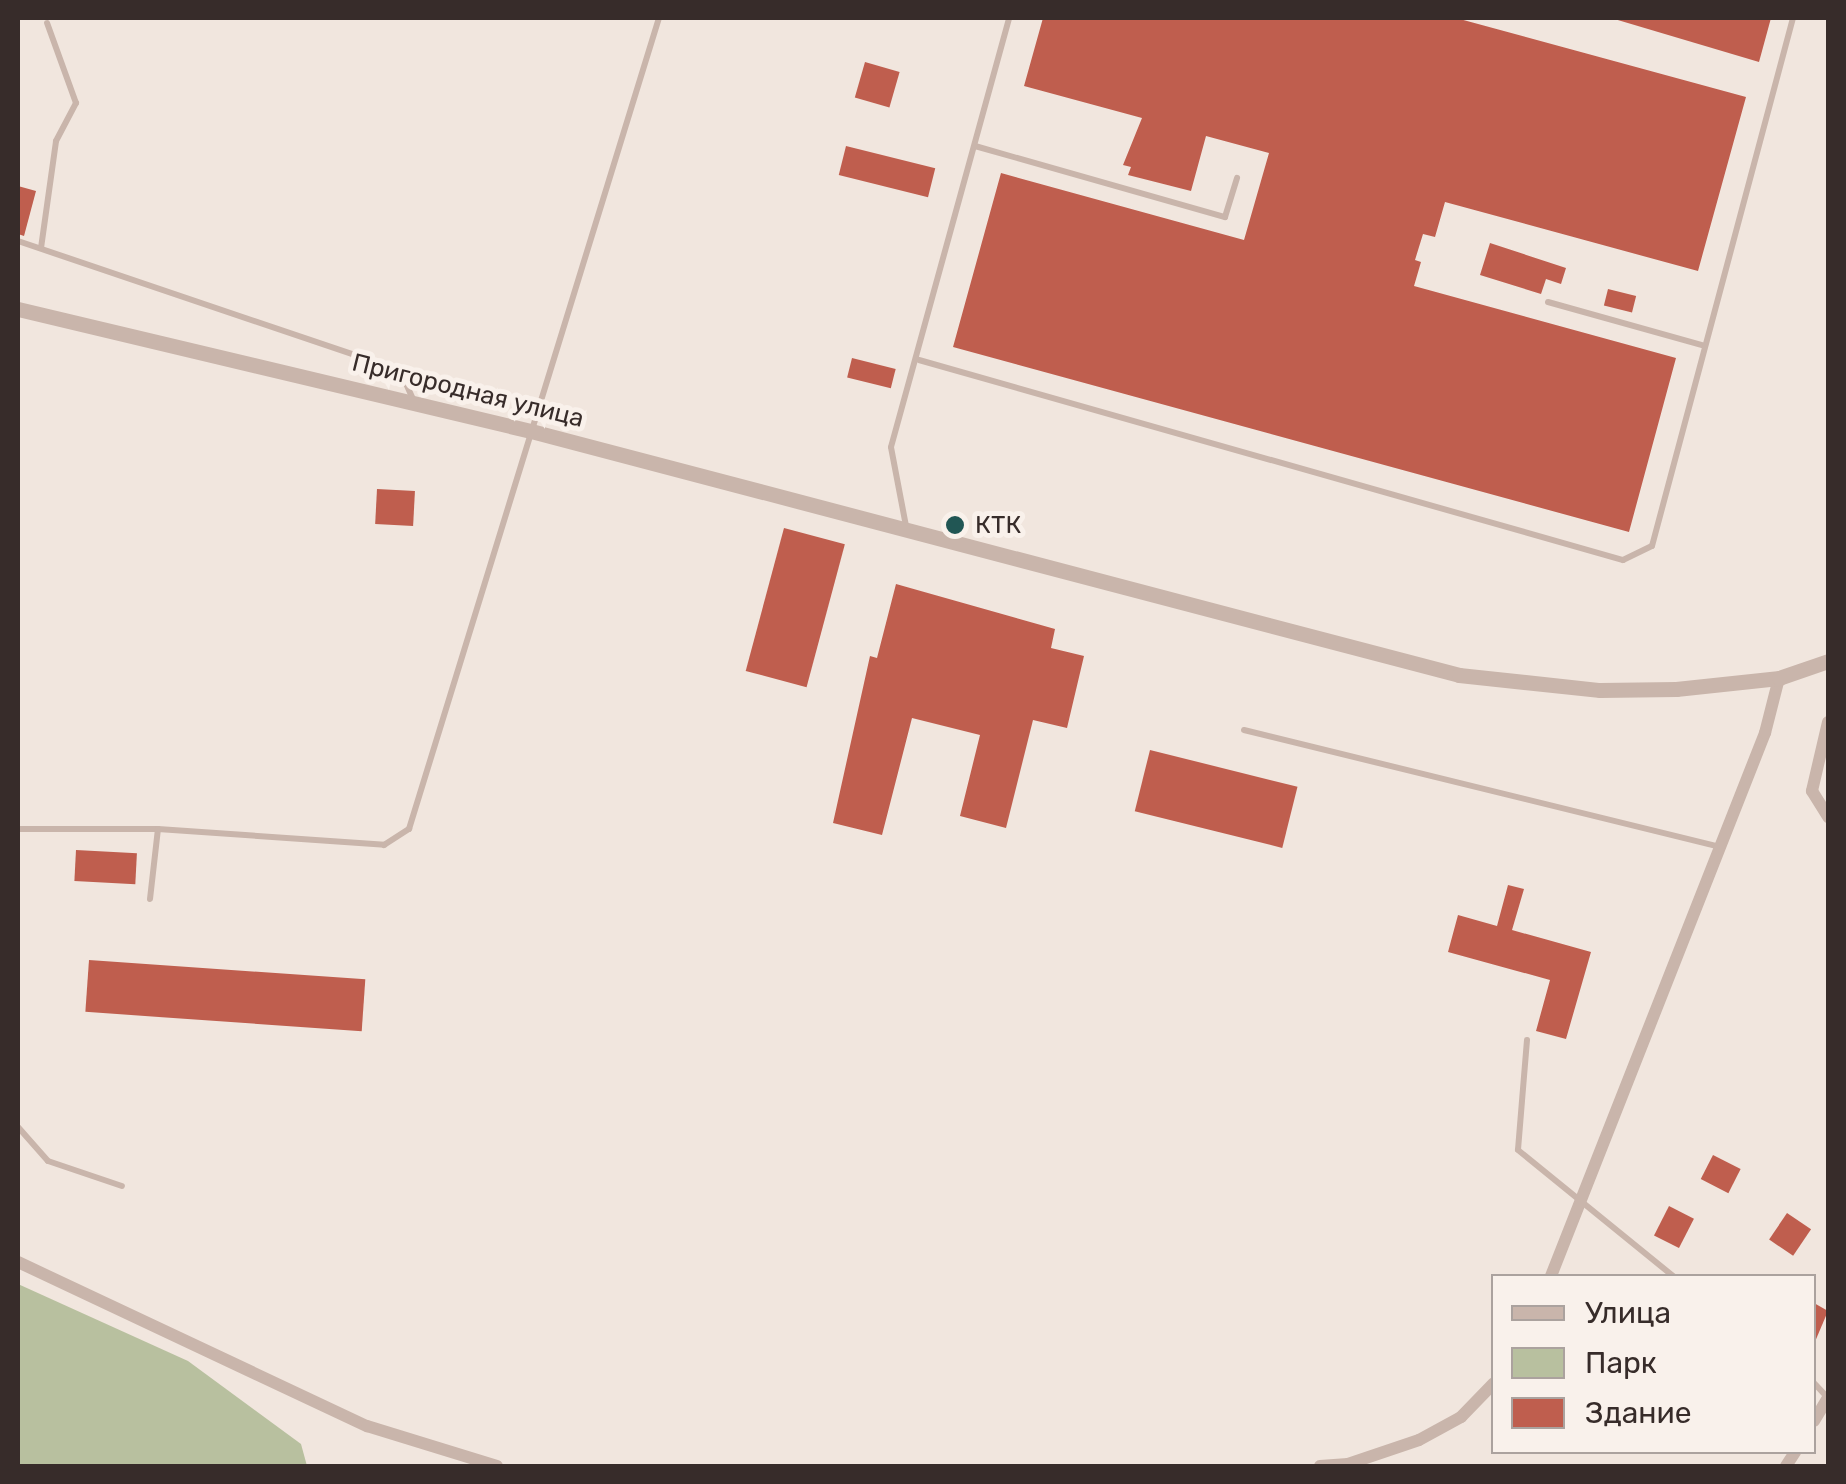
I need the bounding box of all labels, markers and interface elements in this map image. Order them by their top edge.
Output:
street label: Пригородная улица [349,348,587,434]
place label: КТК [975,510,1021,540]
marker: КТК [944,514,966,536]
legend [1491,1274,1816,1454]
text: Улица [1585,1295,1671,1331]
text: Парк [1585,1345,1657,1381]
text: Здание [1585,1395,1692,1431]

